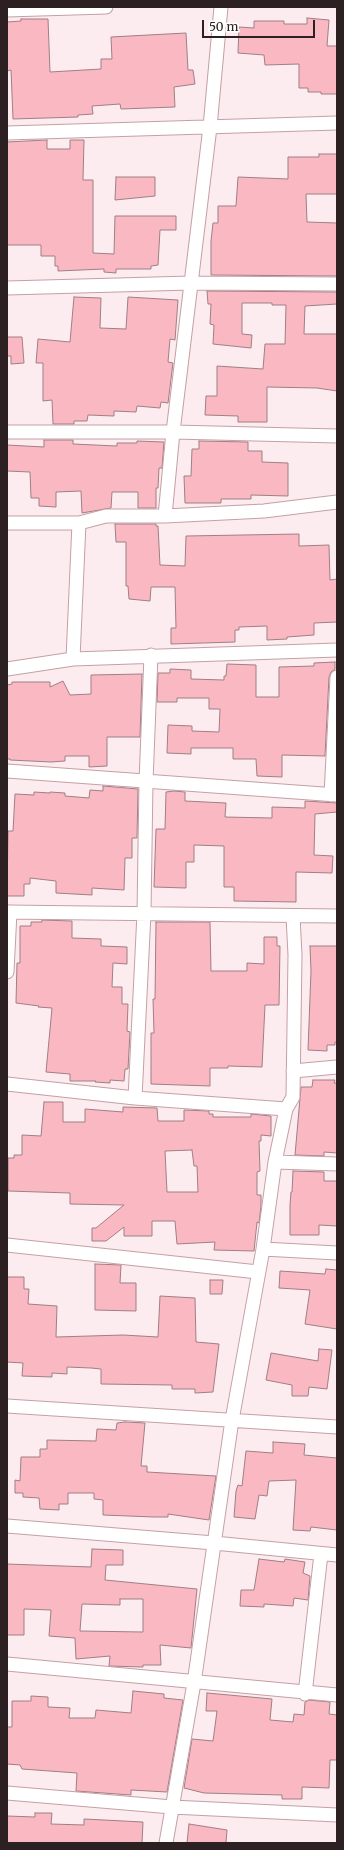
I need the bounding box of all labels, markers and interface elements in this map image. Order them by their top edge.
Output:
scale bar [204,12,317,38]
text: 50 m [209,19,238,34]

